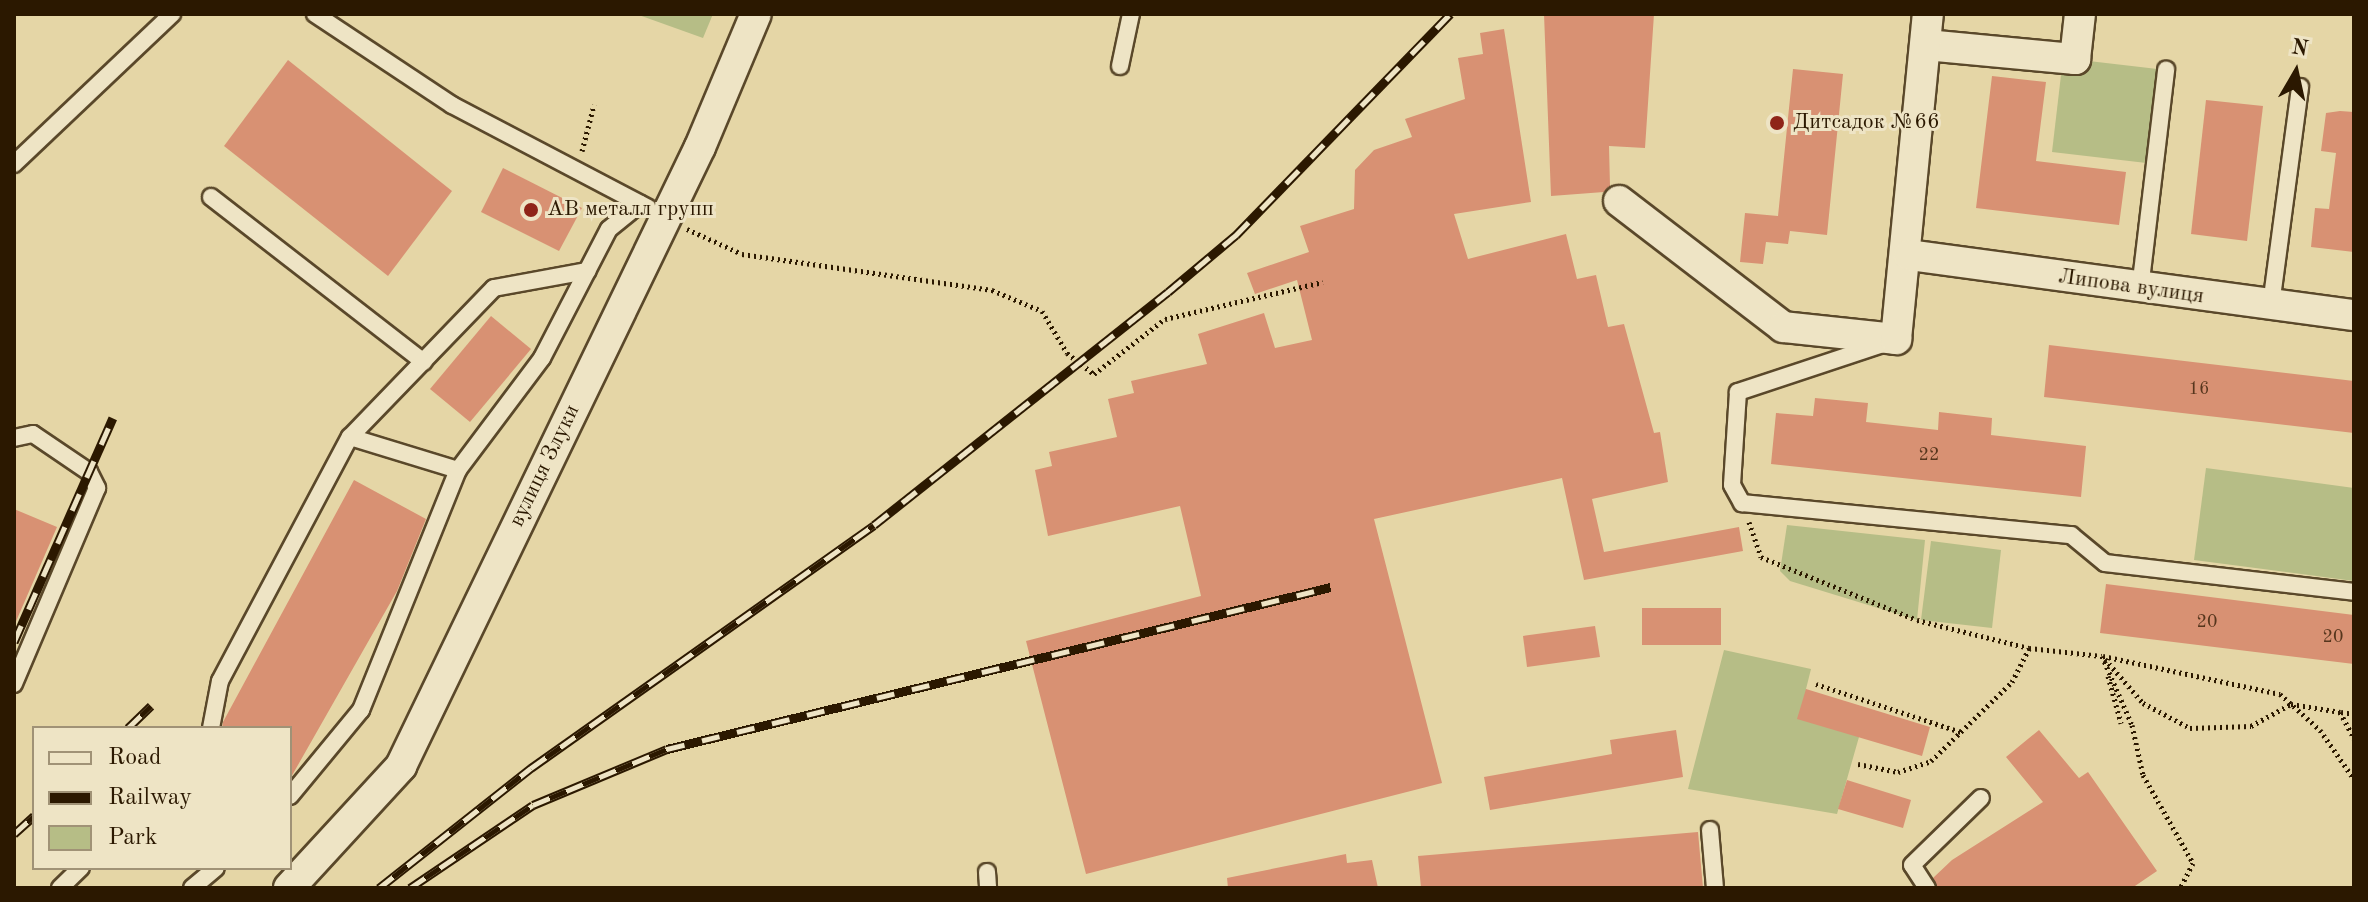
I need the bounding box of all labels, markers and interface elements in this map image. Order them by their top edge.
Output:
north arrow [2256,32,2336,112]
text: N [2290,36,2310,60]
place label: Дитсадок №66 [1793,110,1940,136]
marker: Дитсадок №66 [1768,114,1786,132]
place label: АВ металл групп [547,197,714,223]
marker: АВ металл групп [522,201,540,219]
street label: Липова вулиця [2056,264,2206,310]
house number: 16 [2189,378,2209,400]
street label: вулиця Злуки [504,400,586,532]
house number: 22 [1919,444,1939,466]
house number: 20 [2197,611,2217,633]
house number: 20 [2323,626,2343,648]
legend [32,726,292,870]
text: Road [108,746,161,770]
text: Railway [108,786,192,810]
text: Park [108,826,157,850]

